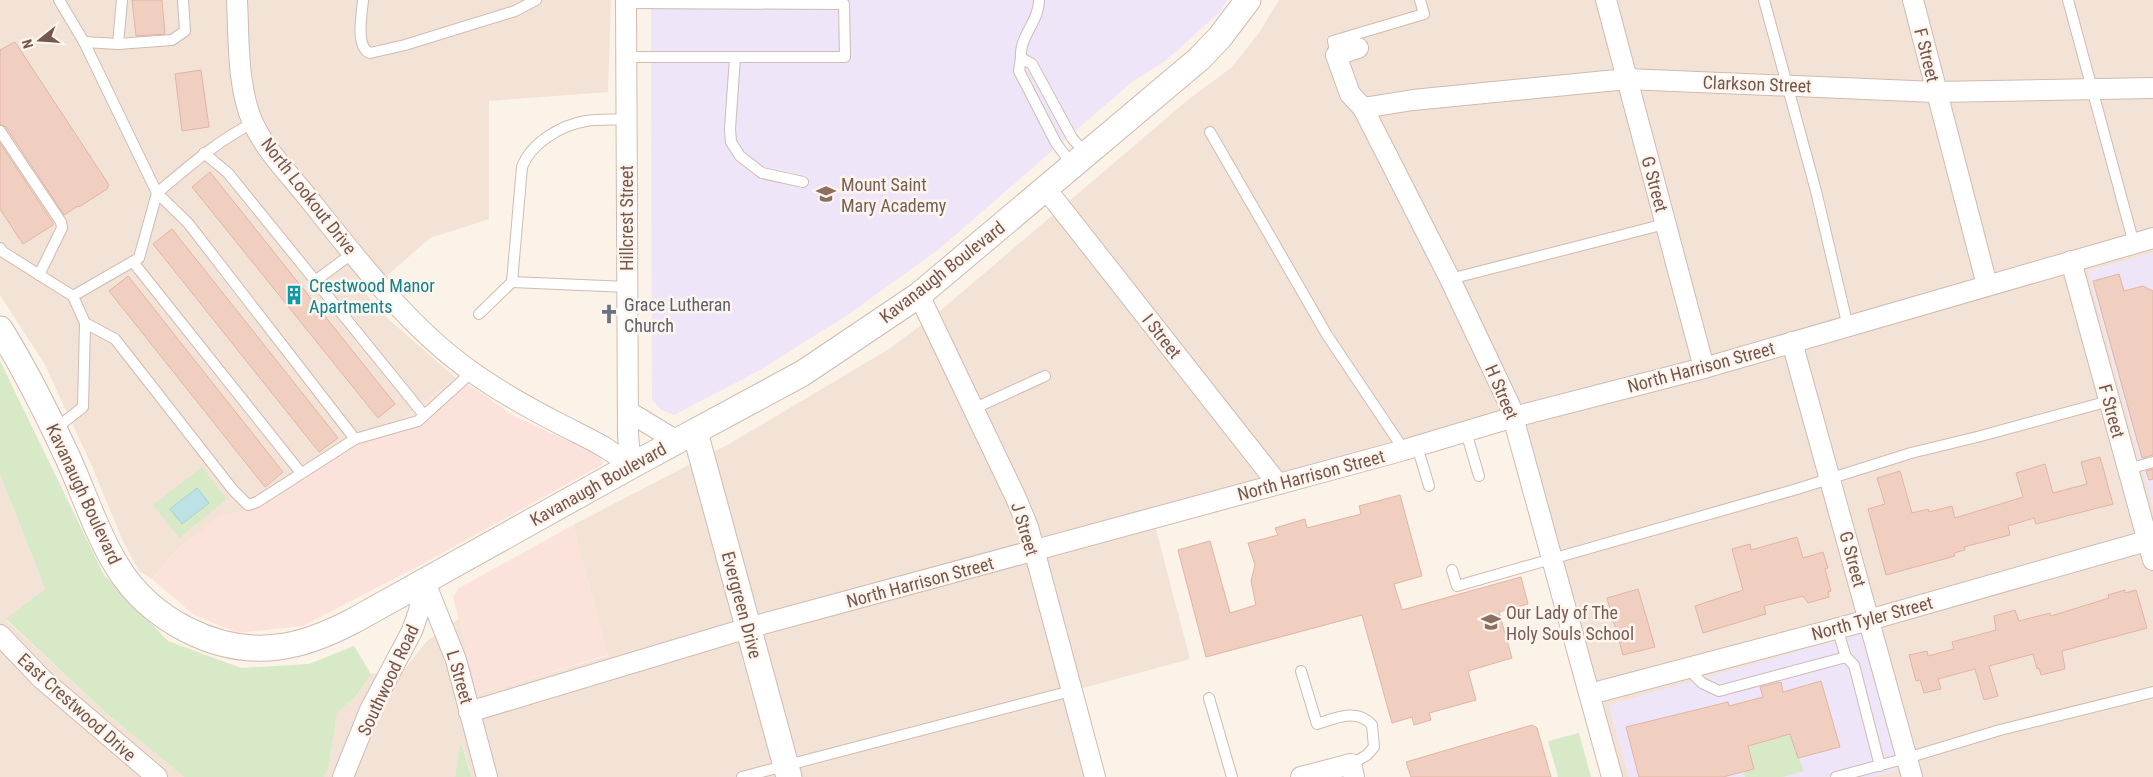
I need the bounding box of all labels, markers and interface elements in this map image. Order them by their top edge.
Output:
north arrow [15,15,65,65]
street label: F Street [1910,26,1944,84]
text: N [19,37,36,50]
street label: Clarkson Street [1702,72,1812,96]
street label: North Lookout Drive [257,134,361,258]
street label: G Street [1637,154,1673,214]
street label: Hillcrest Street [616,165,637,271]
place label: Mount Saint Mary Academy [841,174,947,216]
school or university icon: Mount Saint Mary Academy [815,183,837,205]
street label: Kavanaugh Boulevard [875,217,1009,327]
place label: Crestwood Manor Apartments [309,275,435,317]
building icon: Crestwood Manor Apartments [283,284,305,306]
place label: Grace Lutheran Church [624,294,731,336]
church icon: Grace Lutheran Church [598,303,620,325]
street label: I Street [1138,310,1186,362]
street label: North Harrison Street [1625,337,1777,397]
street label: H Street [1481,361,1523,423]
street label: F Street [2095,382,2129,440]
street label: Kavanaugh Boulevard [42,420,126,568]
street label: Kavanaugh Boulevard [526,438,670,530]
street label: North Harrison Street [1235,445,1387,505]
street label: J Street [1007,500,1043,558]
street label: G Street [1835,529,1871,589]
street label: Evergreen Drive [718,549,766,661]
street label: North Harrison Street [844,552,996,612]
street label: North Tyler Street [1809,592,1935,644]
place label: Our Lady of The Holy Souls School [1506,602,1634,644]
school or university icon: Our Lady of The Holy Souls School [1480,611,1502,633]
street label: Southwood Road [353,621,423,739]
street label: L Street [442,648,478,706]
street label: East Crestwood Drive [14,649,140,765]

